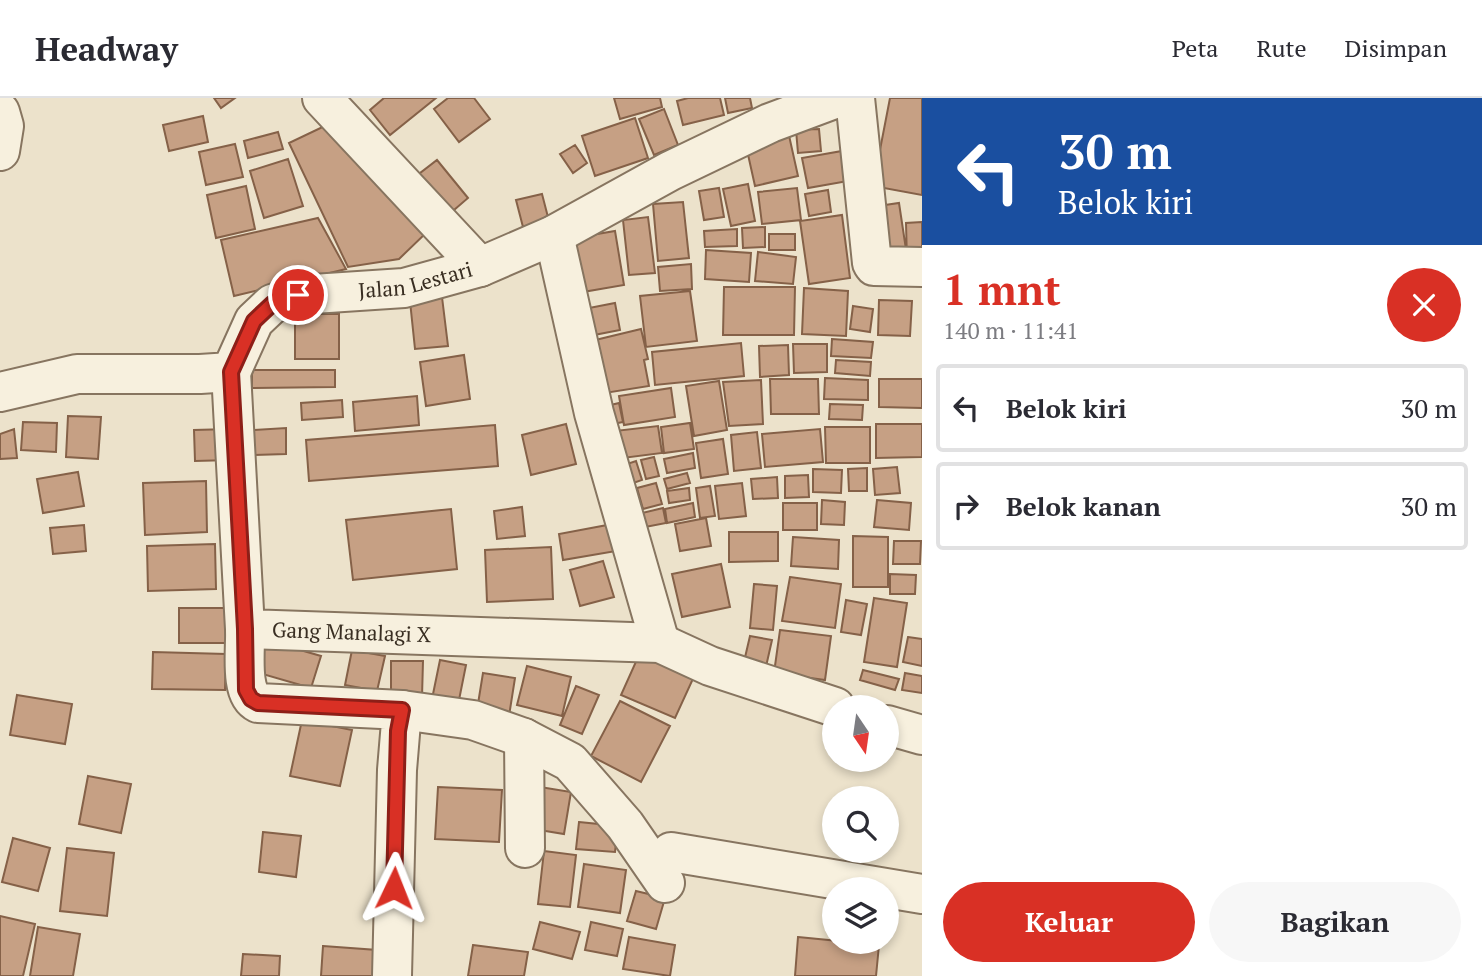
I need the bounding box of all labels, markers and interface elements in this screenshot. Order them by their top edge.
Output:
text: Headway [35,27,178,70]
text: Peta [1172,32,1218,64]
text: Rute [1256,32,1306,64]
text: Disimpan [1344,32,1447,64]
text: 30 m [1058,118,1172,183]
icon: left [943,126,1034,217]
text: Belok kiri [1058,181,1193,223]
street label: Jalan Lestari [357,255,475,304]
text: 1 mnt [943,261,1061,317]
pin [268,265,328,325]
button: close [1387,268,1461,342]
icon: arrive [279,276,317,314]
text: 140 m · 11:41 [943,315,1078,346]
icon: left [947,389,985,427]
text: Belok kiri [1006,391,1127,425]
text: 30 m [1401,391,1457,425]
icon: right [947,487,985,525]
text: Belok kanan [1006,489,1161,523]
text: 30 m [1401,489,1457,523]
street label: Gang Manalagi X [272,615,432,648]
north arrow [822,695,900,772]
map controls [822,695,899,954]
button: search [822,786,899,863]
position arrow [357,851,431,925]
button: layers [822,877,899,954]
button: Keluar [943,882,1195,962]
button: Bagikan [1209,882,1461,962]

